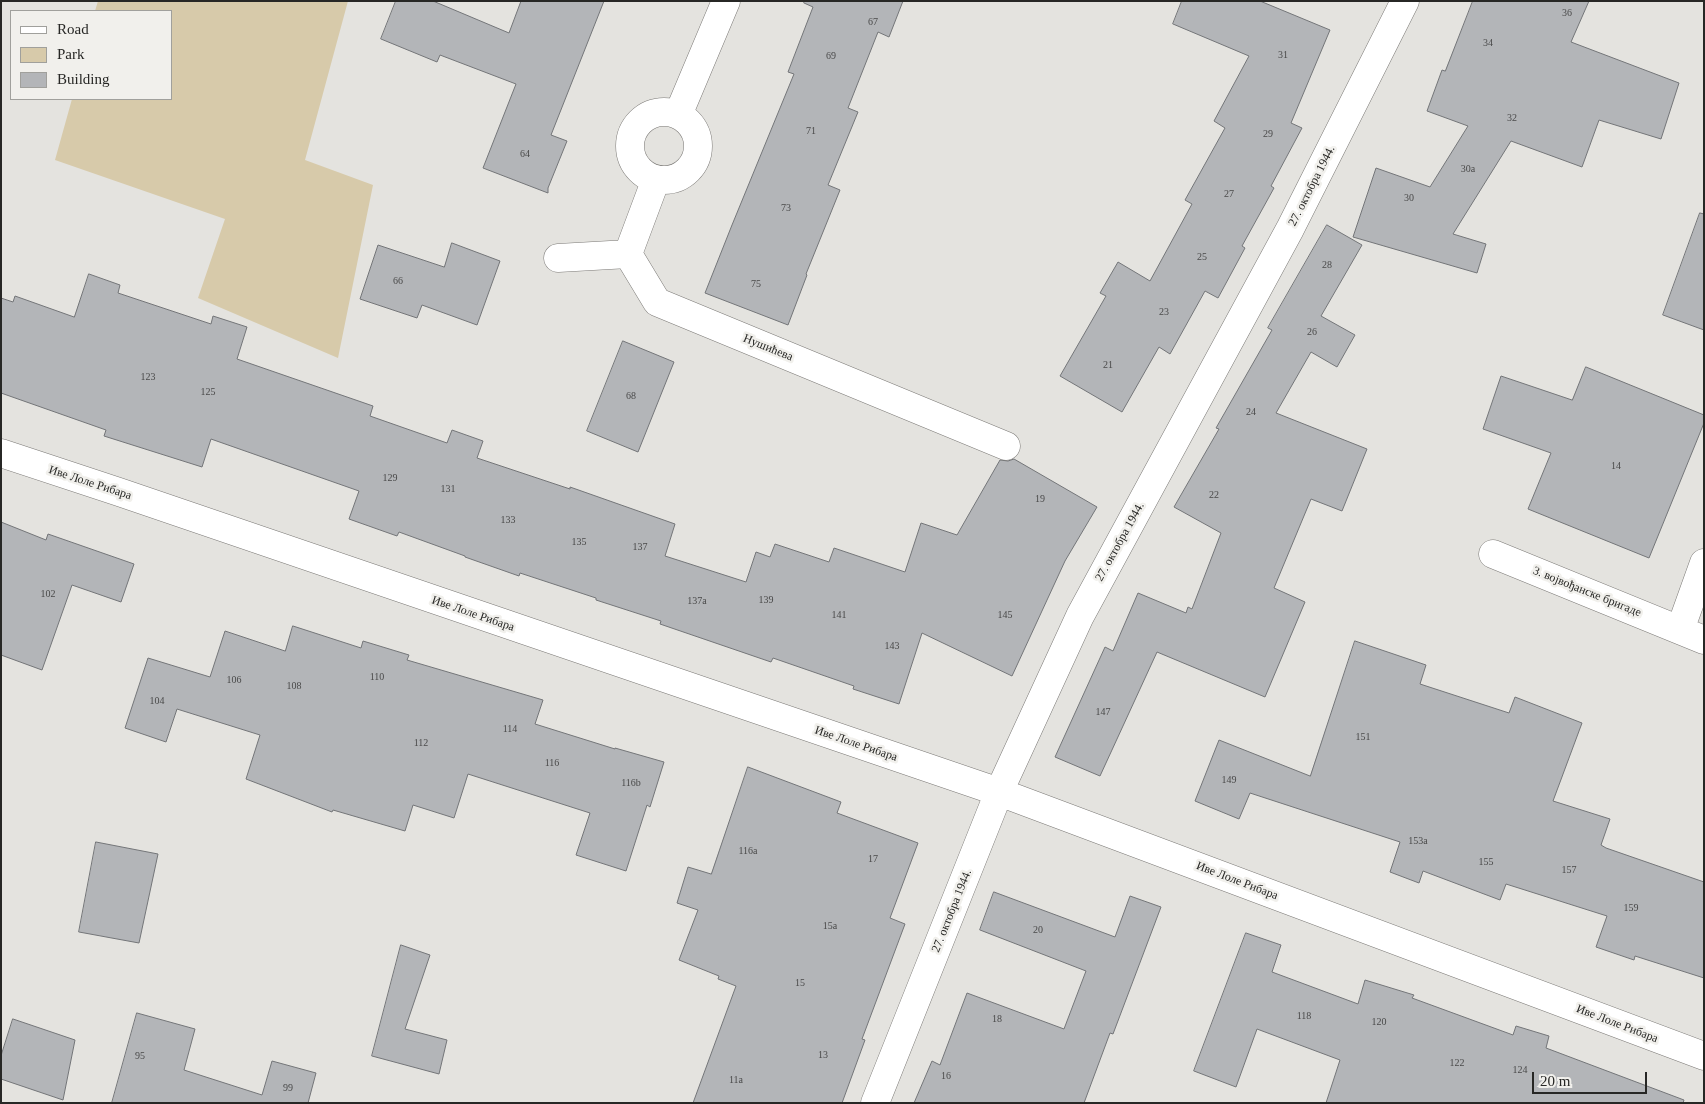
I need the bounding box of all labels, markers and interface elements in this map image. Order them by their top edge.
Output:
house number: 36 [1562,7,1572,19]
legend [10,10,172,100]
house number: 67 [868,16,878,28]
text: Road [57,21,89,37]
house number: 34 [1483,37,1493,49]
text: Park [57,46,85,62]
house number: 31 [1278,49,1288,61]
house number: 69 [826,50,836,62]
text: Building [57,71,110,87]
house number: 32 [1507,112,1517,124]
house number: 71 [806,125,816,137]
house number: 29 [1263,128,1273,140]
street label: 27. октобра 1944. [1286,143,1338,229]
house number: 64 [520,148,530,160]
house number: 30a [1461,163,1475,175]
house number: 27 [1224,188,1234,200]
house number: 30 [1404,192,1414,204]
house number: 73 [781,202,791,214]
house number: 25 [1197,251,1207,263]
house number: 28 [1322,259,1332,271]
house number: 66 [393,275,403,287]
house number: 75 [751,278,761,290]
house number: 23 [1159,306,1169,318]
house number: 26 [1307,326,1317,338]
street label: Нушићева [741,331,795,365]
house number: 21 [1103,359,1113,371]
house number: 123 [140,371,156,383]
house number: 125 [200,386,216,398]
house number: 68 [626,390,636,402]
house number: 24 [1246,406,1256,418]
house number: 14 [1611,460,1621,472]
street label: Иве Лоле Рибара [47,463,133,503]
house number: 129 [382,472,398,484]
house number: 131 [440,483,456,495]
house number: 22 [1209,489,1219,501]
house number: 19 [1035,493,1045,505]
street label: 27. октобра 1944. [1092,500,1148,584]
house number: 133 [500,514,516,526]
house number: 135 [572,536,586,548]
house number: 137 [632,541,648,553]
street label: 3. војвођанске бригаде [1531,564,1643,620]
house number: 102 [40,588,56,600]
street label: Иве Лоле Рибара [430,593,516,635]
house number: 139 [758,594,774,606]
house number: 137a [687,595,707,607]
house number: 141 [832,609,846,621]
house number: 145 [998,609,1012,621]
house number: 143 [884,640,900,652]
house number: 110 [370,671,384,683]
house number: 106 [226,674,242,686]
house number: 108 [286,680,302,692]
house number: 104 [150,695,164,707]
house number: 147 [1096,706,1110,718]
house number: 114 [503,723,517,735]
street label: Иве Лоле Рибара [813,723,899,765]
house number: 151 [1356,731,1370,743]
house number: 112 [414,737,428,749]
house number: 116 [545,757,559,769]
house number: 149 [1222,774,1236,786]
house number: 116b [621,777,641,789]
house number: 153a [1408,835,1428,847]
house number: 116a [738,845,758,857]
house number: 17 [868,853,878,865]
house number: 155 [1478,856,1494,868]
street label: Иве Лоле Рибара [1194,859,1280,903]
house number: 157 [1562,864,1576,876]
street label: 27. октобра 1944. [929,867,975,955]
house number: 159 [1624,902,1638,914]
house number: 15a [823,920,837,932]
house number: 20 [1033,924,1043,936]
house number: 15 [795,977,805,989]
street label: Иве Лоле Рибара [1574,1002,1660,1046]
house number: 118 [1297,1010,1311,1022]
house number: 18 [992,1013,1002,1025]
house number: 120 [1372,1016,1386,1028]
house number: 13 [818,1049,828,1061]
house number: 95 [135,1050,145,1062]
house number: 122 [1450,1057,1464,1069]
scale bar [1535,1062,1650,1094]
house number: 124 [1512,1064,1528,1076]
house number: 16 [941,1070,951,1082]
text: 20 m [1540,1073,1570,1089]
house number: 11a [729,1074,743,1086]
house number: 99 [283,1082,293,1094]

